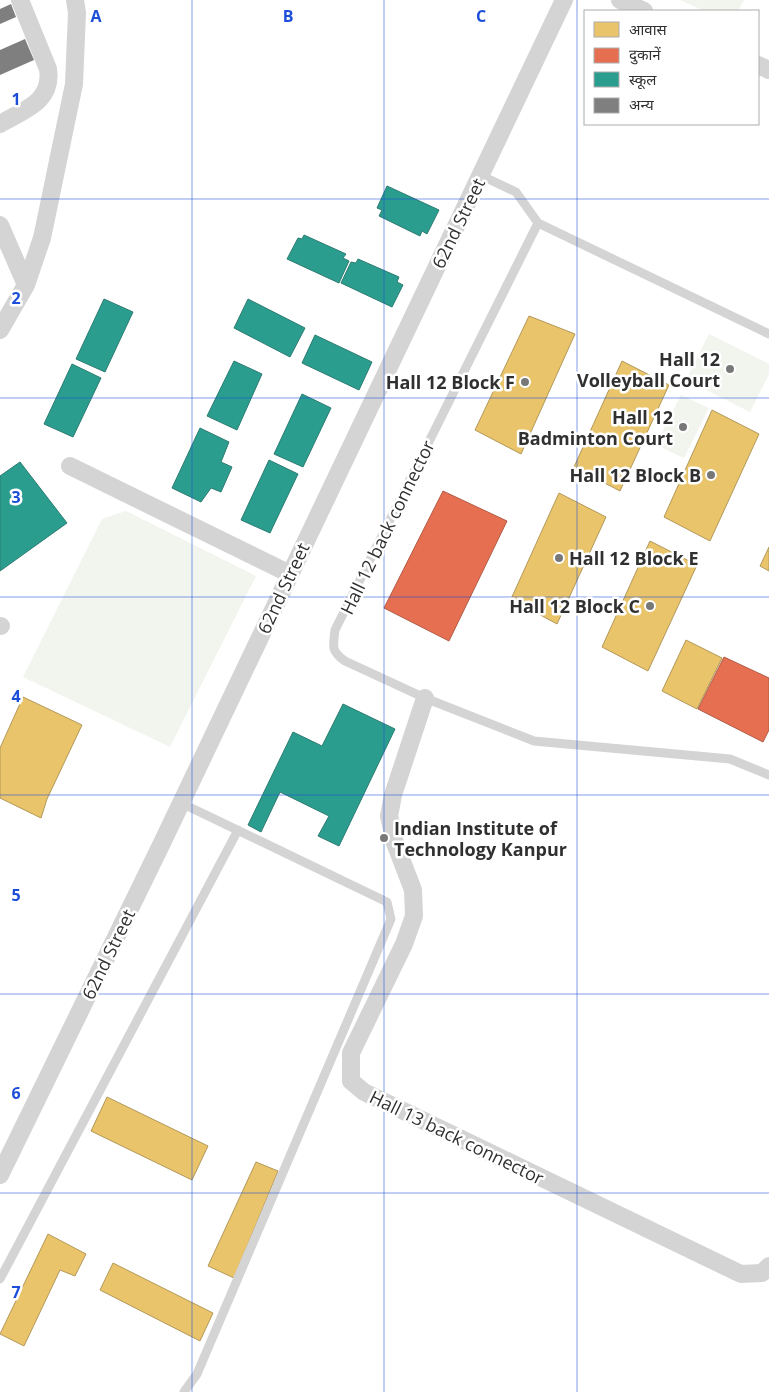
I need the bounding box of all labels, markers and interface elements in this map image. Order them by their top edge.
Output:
text: A [90,5,102,27]
text: B [283,5,293,27]
text: C [476,5,486,27]
legend [584,10,759,125]
text: आवास [629,19,668,39]
text: दुकानें [629,44,661,65]
text: स्कूल [629,69,657,90]
text: 1 [11,88,21,110]
text: अन्य [629,94,654,114]
street label: 62nd Street [426,174,490,272]
text: 2 [11,287,21,309]
place label: Hall 12 Volleyball Court [577,347,720,392]
marker: Hall 12 Volleyball Court [724,363,736,375]
place label: Hall 12 Block F [386,370,515,394]
marker: Hall 12 Block F [519,376,531,388]
place label: Hall 12 Badminton Court [518,405,673,450]
marker: Hall 12 Badminton Court [677,421,689,433]
street label: Hall 12 back connector [334,435,440,618]
place label: Hall 12 Block B [570,463,701,487]
marker: Hall 12 Block B [705,469,717,481]
text: 3 [11,486,21,508]
street label: 62nd Street [252,539,314,637]
place label: Hall 12 Block E [569,546,698,570]
marker: Hall 12 Block E [553,552,565,564]
place label: Hall 12 Block C [509,594,640,618]
marker: Hall 12 Block C [644,600,656,612]
text: 4 [11,685,21,707]
place label: Indian Institute of Technology Kanpur [394,816,567,861]
marker: Indian Institute of Technology Kanpur [378,832,390,844]
text: 5 [11,884,21,906]
street label: 62nd Street [76,905,140,1003]
text: 6 [11,1082,21,1104]
street label: Hall 13 back connector [366,1084,549,1190]
text: 7 [11,1281,21,1303]

